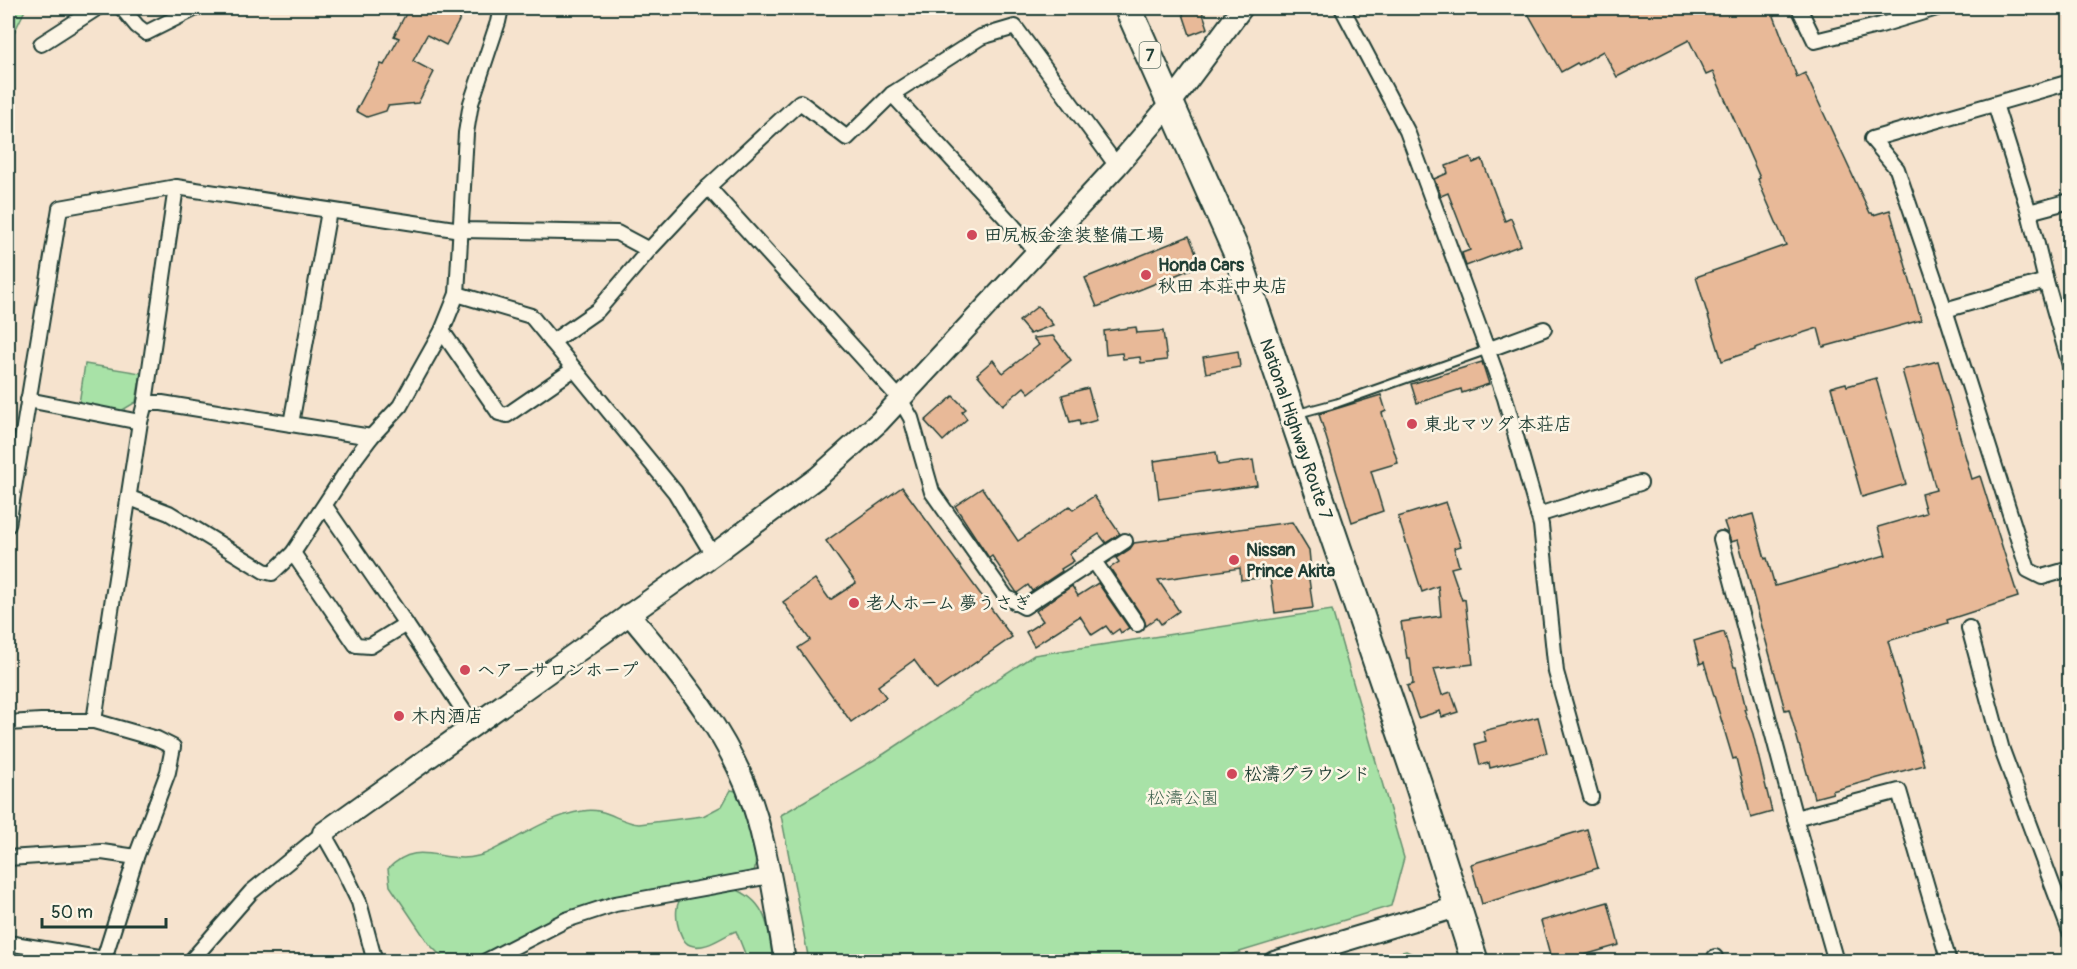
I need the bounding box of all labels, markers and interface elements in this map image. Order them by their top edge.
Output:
road number: 7 [1140,42,1160,68]
place label: 田尻板金塗装整備工場 [984,224,1164,247]
marker: 田尻板金塗装整備工場 [965,228,979,242]
place label: Honda Cars 秋田 本荘中央店 [1158,254,1288,298]
marker: Honda Cars 秋田 本荘中央店 [1139,268,1153,282]
street label: National Highway Route 7 [1254,336,1337,523]
place label: 東北マツダ 本荘店 [1424,413,1572,436]
marker: 東北マツダ 本荘店 [1405,417,1419,431]
place label: Nissan Prince Akita [1246,539,1336,583]
marker: Nissan Prince Akita [1227,553,1241,567]
place label: 老人ホーム 夢うさぎ [866,592,1031,615]
marker: 老人ホーム 夢うさぎ [847,596,861,610]
place label: ヘアーサロンホープ [477,659,638,682]
marker: ヘアーサロンホープ [458,663,472,677]
place label: 木内酒店 [411,705,483,728]
marker: 木内酒店 [392,709,406,723]
place label: 松濤グラウンド [1244,763,1370,786]
marker: 松濤グラウンド [1225,767,1239,781]
park label: 松濤公園 [1147,787,1219,810]
scale bar [42,891,166,929]
text: 50 m [51,901,93,924]

